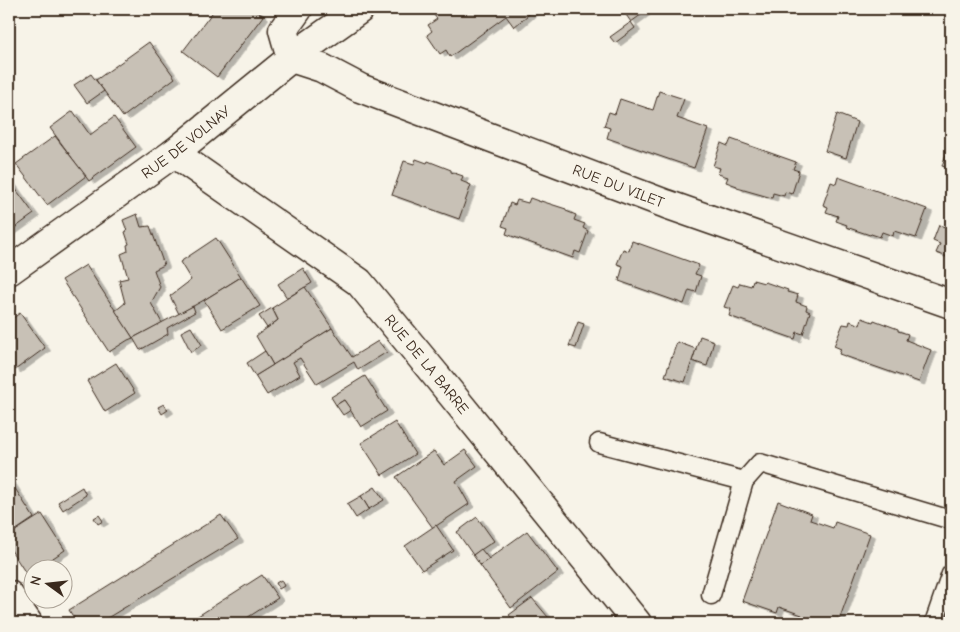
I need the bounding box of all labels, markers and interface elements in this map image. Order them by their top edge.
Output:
street label: RUE DE VOLNAY [138,102,234,182]
street label: RUE DU VILET [570,160,667,212]
street label: RUE DE LA BARRE [381,311,473,418]
north arrow [22,560,72,610]
text: N [27,574,45,587]

